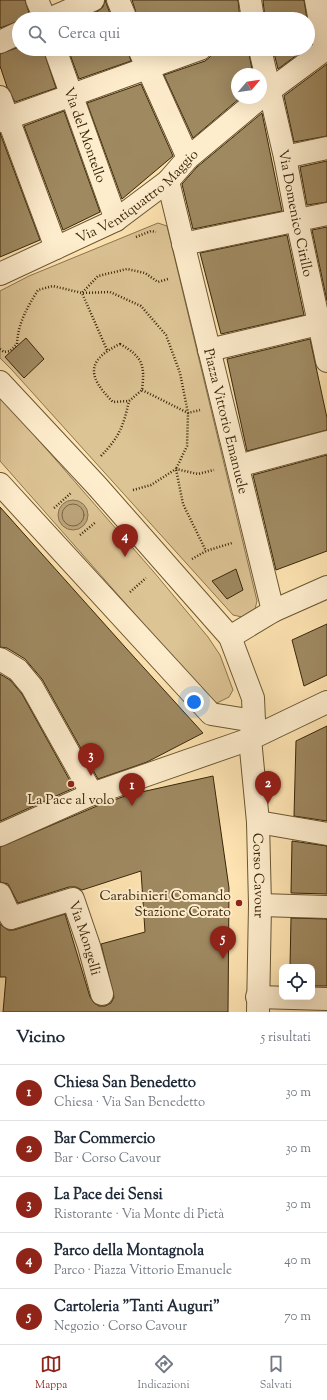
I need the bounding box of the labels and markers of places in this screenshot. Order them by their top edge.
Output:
pin: 4 [112,524,138,557]
pin: 3 [78,743,104,776]
pin: 2 [255,771,281,804]
pin: 1 [119,773,145,806]
marker: La Pace al volo [66,779,76,789]
place label: La Pace al volo [28,791,115,811]
place label: Carabinieri Comando Stazione Corato [99,887,231,923]
marker: Carabinieri Comando Stazione Corato [234,898,244,908]
pin: 5 [210,926,236,959]

